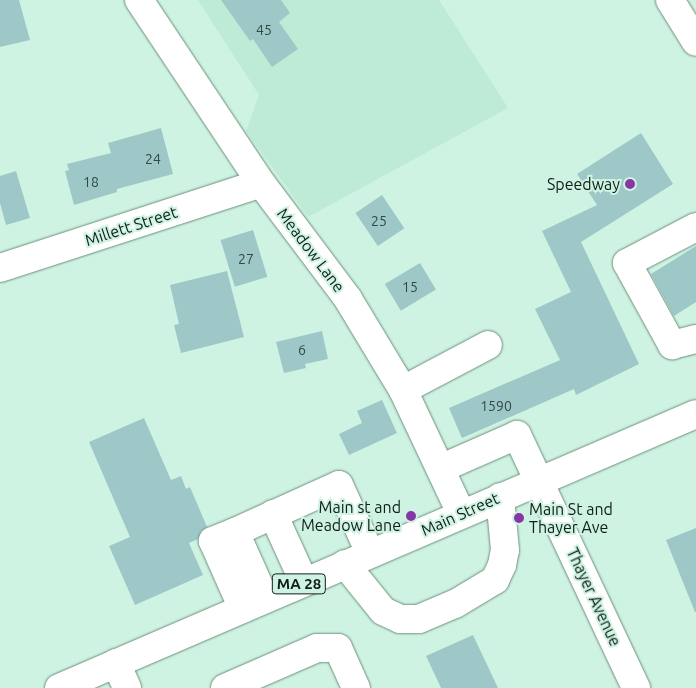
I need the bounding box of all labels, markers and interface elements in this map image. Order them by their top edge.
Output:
house number: 45 [256,22,272,38]
house number: 24 [145,151,161,167]
house number: 18 [83,174,99,190]
place label: Speedway [547,174,620,194]
marker: Speedway [624,178,636,190]
street label: Millett Street [82,202,180,250]
street label: Meadow Lane [273,204,349,296]
house number: 25 [371,213,387,229]
house number: 27 [238,251,254,267]
house number: 15 [402,279,418,295]
house number: 6 [298,342,306,358]
house number: 1590 [480,398,512,414]
street label: Main Street [418,488,502,540]
place label: Main st and Meadow Lane [301,497,401,535]
place label: Main St and Thayer Ave [529,499,613,537]
marker: Main st and Meadow Lane [405,510,417,522]
marker: Main St and Thayer Ave [513,512,525,524]
street label: Thayer Avenue [563,545,625,649]
road number: MA 28 [272,572,326,596]

